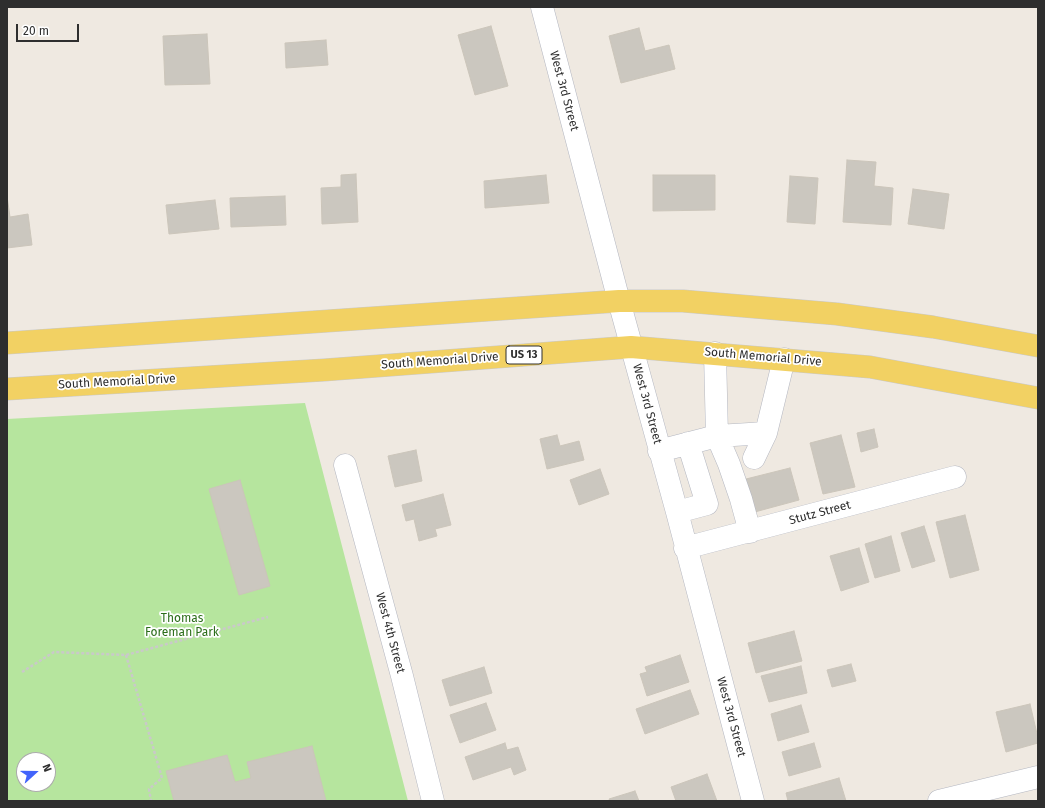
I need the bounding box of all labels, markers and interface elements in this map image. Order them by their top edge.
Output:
scale bar [18,16,81,42]
text: 20 m [23,24,49,38]
street label: West 3rd Street [546,49,582,133]
street label: South Memorial Drive [704,345,822,369]
road number: US 13 [506,346,542,364]
street label: South Memorial Drive [381,350,499,372]
street label: West 3rd Street [629,362,665,446]
street label: South Memorial Drive [58,372,176,392]
street label: Stutz Street [788,498,852,528]
street label: West 4th Street [372,591,408,675]
park label: Thomas Foreman Park [145,612,219,640]
street label: West 3rd Street [713,675,749,759]
north arrow [16,752,56,792]
text: N [39,762,54,774]

